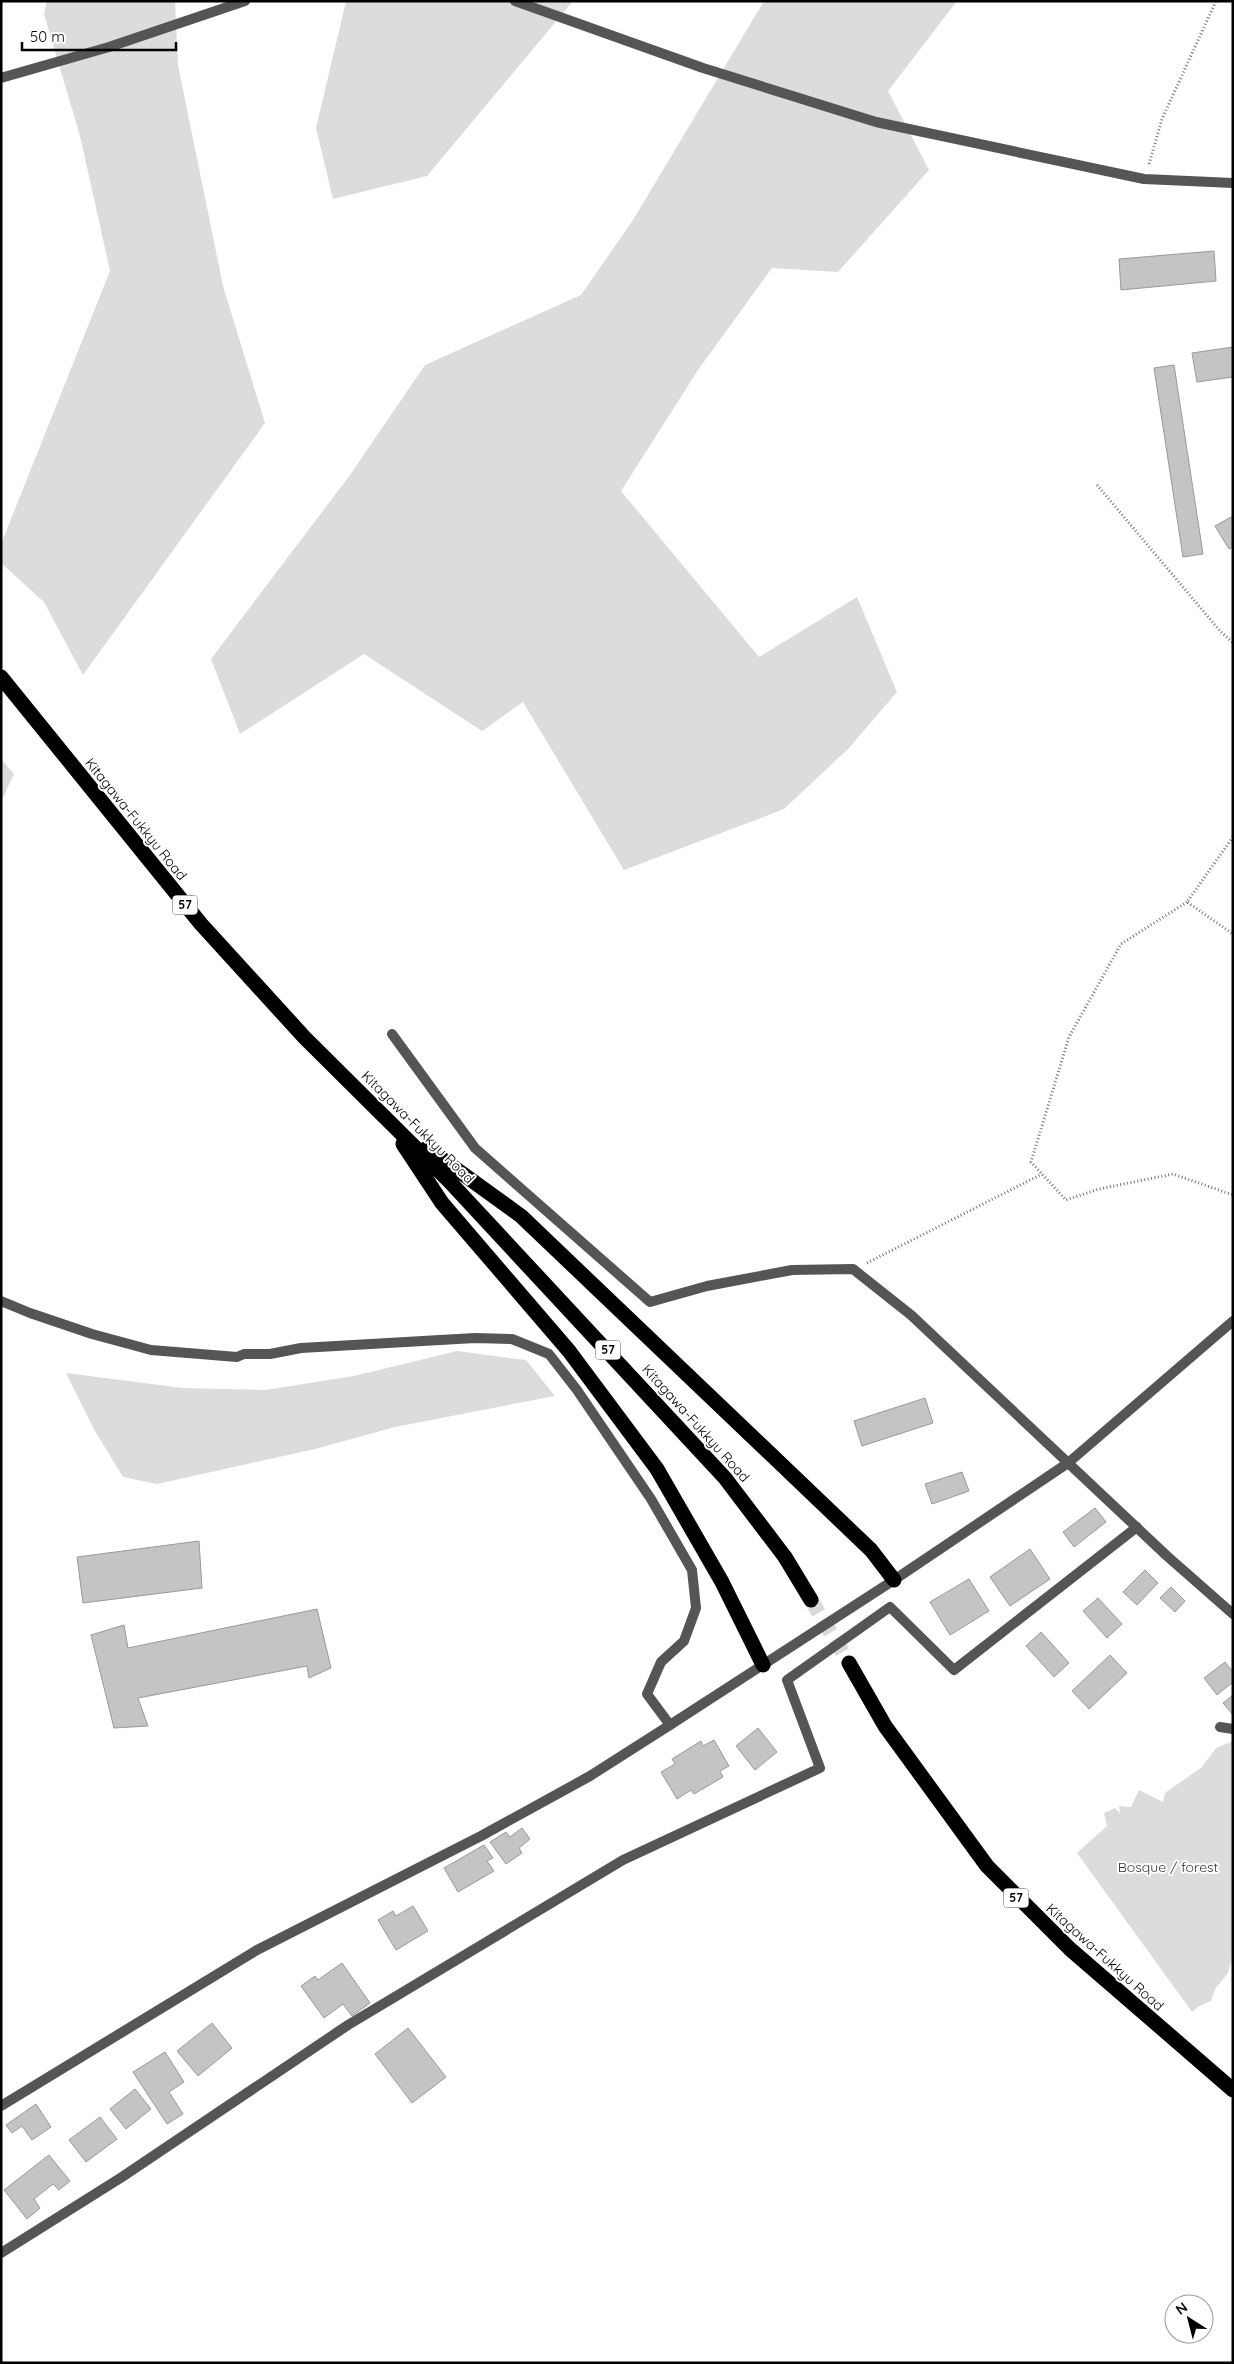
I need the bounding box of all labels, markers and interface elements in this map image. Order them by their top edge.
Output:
scale bar [22,20,176,52]
text: 50 m [30,27,65,46]
street label: Kitagawa-Fukkyu Road [81,754,191,884]
road number: 57 [172,896,198,914]
street label: Kitagawa-Fukkyu Road [358,1067,478,1187]
road number: 57 [596,1340,620,1360]
street label: Kitagawa-Fukkyu Road [638,1360,754,1486]
park label: Bosque / forest [1118,1858,1219,1876]
road number: 57 [1004,1889,1028,1908]
street label: Kitagawa-Fukkyu Road [1042,1899,1168,2015]
north arrow [1164,2294,1214,2344]
text: N [1172,2298,1191,2319]

